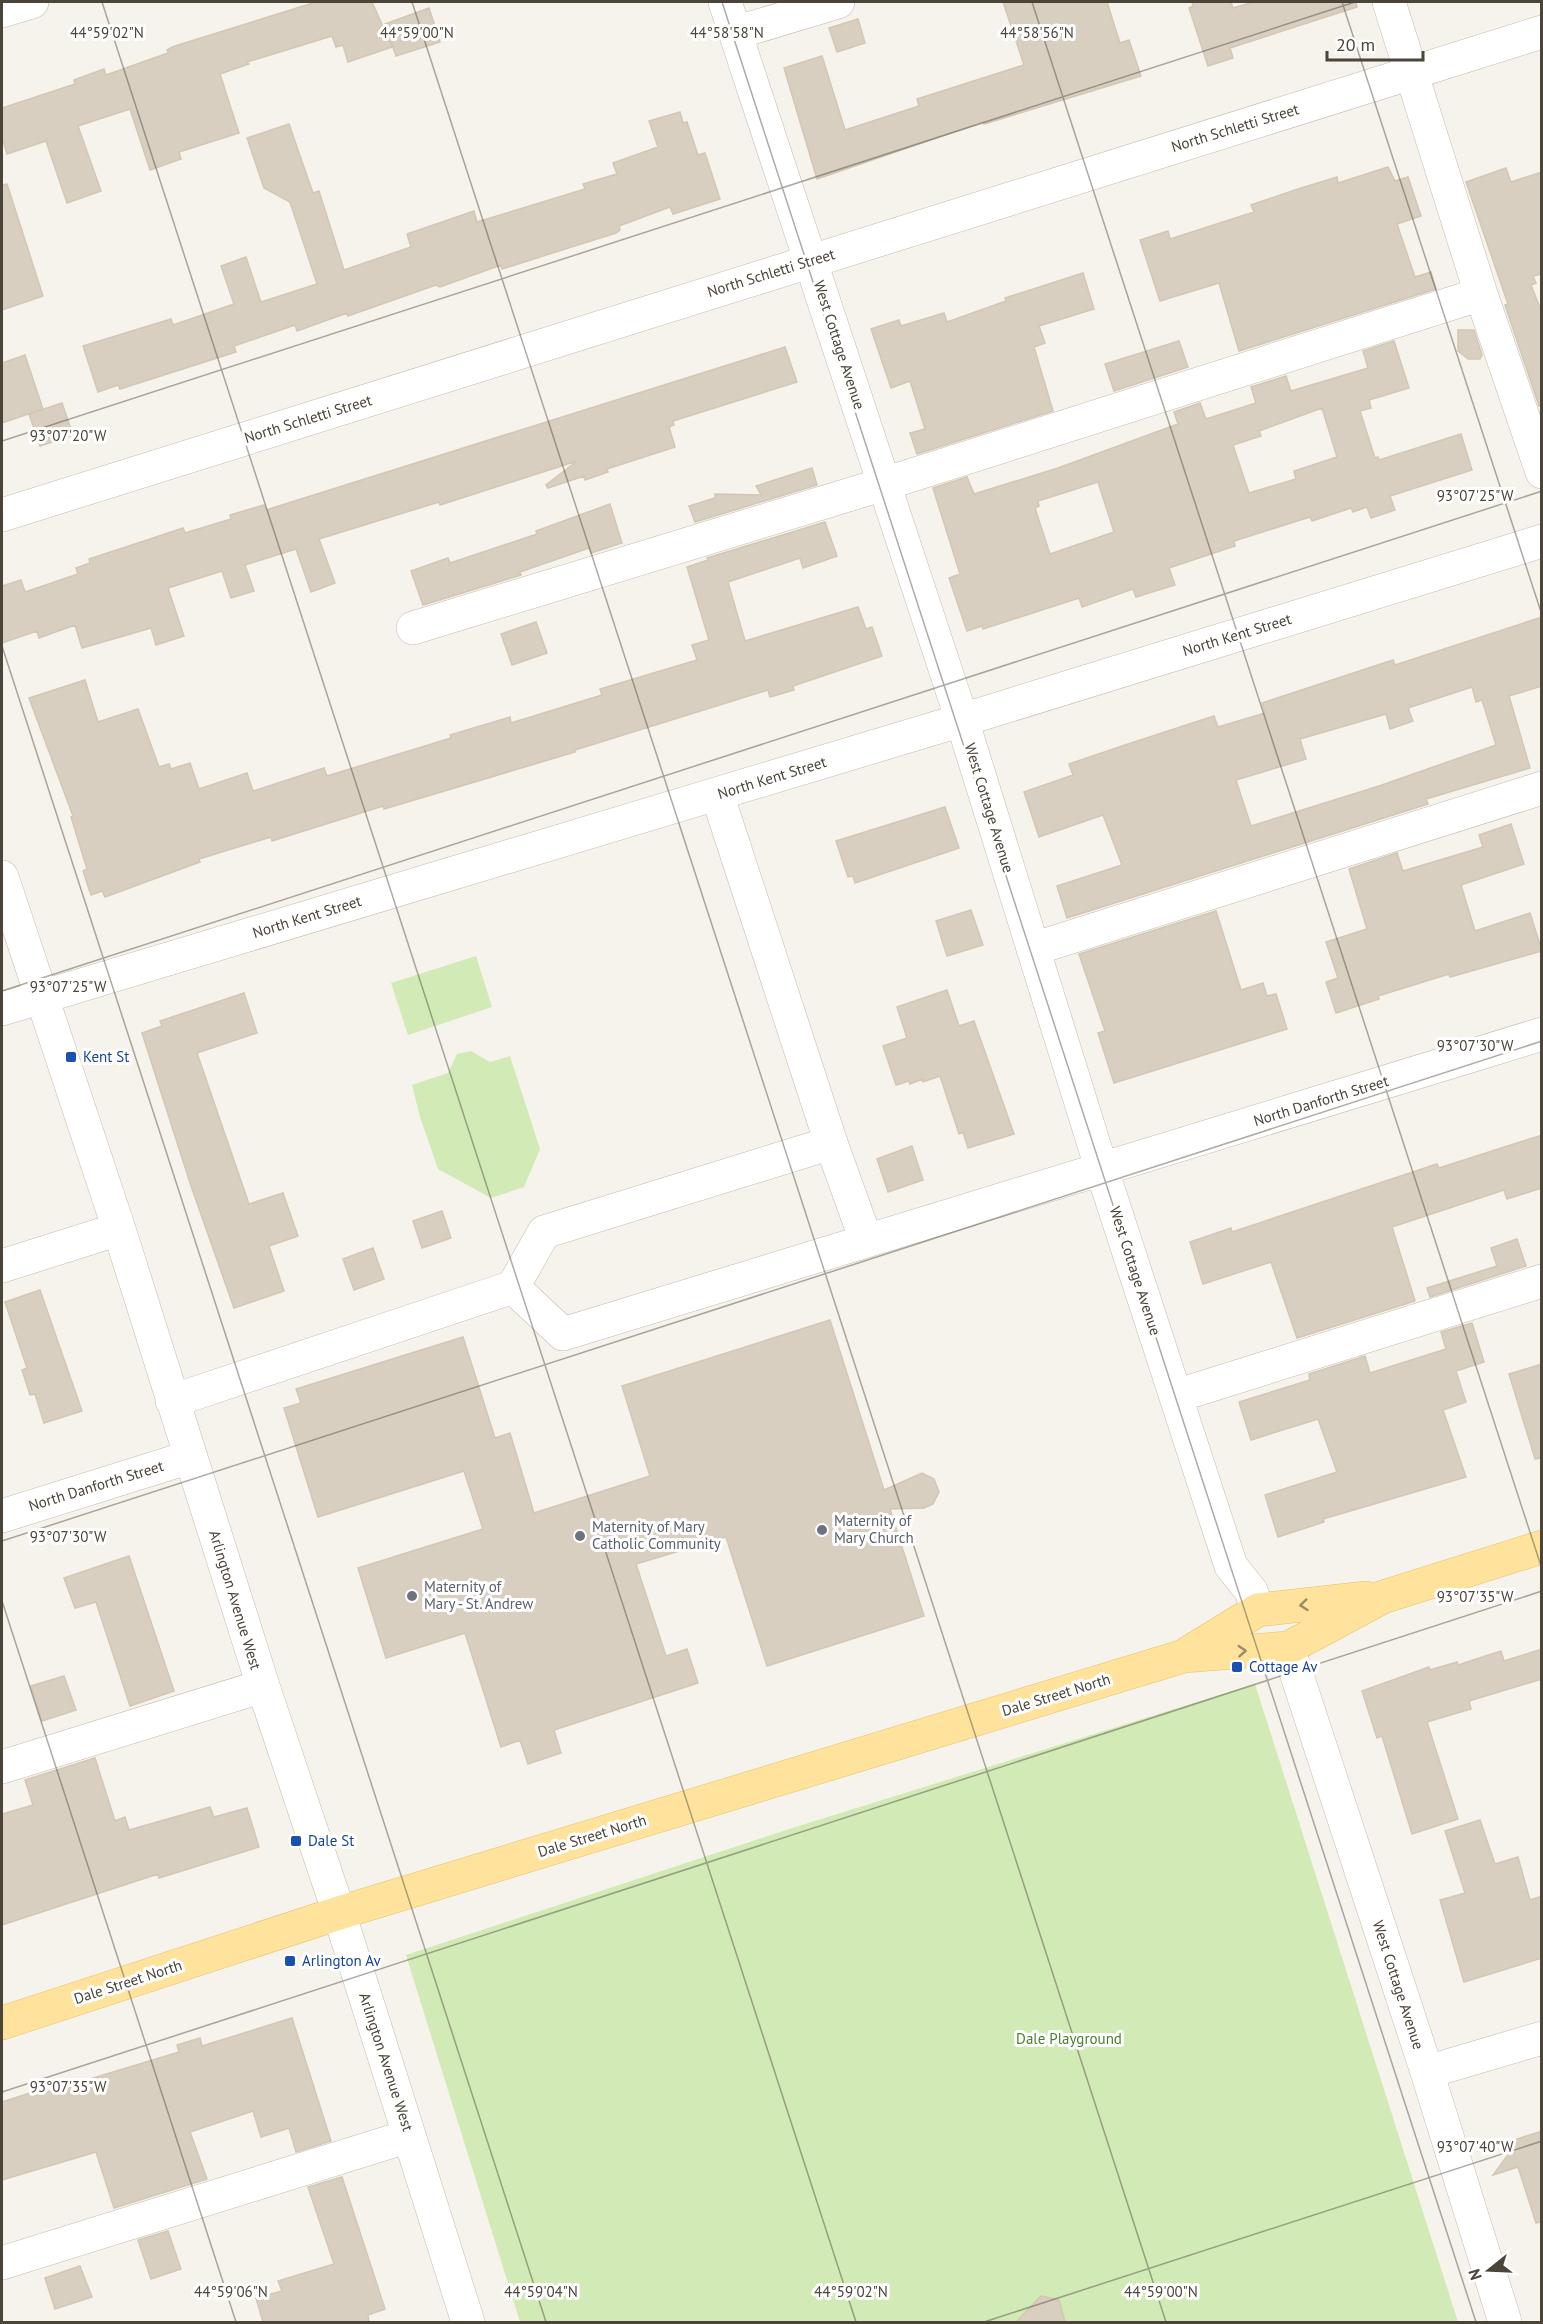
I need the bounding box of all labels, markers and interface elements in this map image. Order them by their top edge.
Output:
text: 44°59'02"N [70,23,144,42]
text: 44°59'00"N [380,23,454,42]
text: 44°58'58"N [690,23,764,42]
text: 44°58'56"N [1000,23,1074,42]
scale bar [1327,24,1423,62]
text: 20 m [1336,33,1375,56]
street label: North Schletti Street [1169,99,1301,156]
street label: North Schletti Street [705,244,837,301]
street label: West Cottage Avenue [810,278,869,412]
street label: North Schletti Street [242,390,374,447]
text: 93°07'20"W [30,426,107,445]
text: 93°07'25"W [1437,486,1514,505]
street label: North Kent Street [1180,609,1293,660]
street label: West Cottage Avenue [961,741,1018,875]
street label: North Kent Street [715,752,828,803]
street label: North Kent Street [250,891,363,942]
text: 93°07'25"W [30,977,107,996]
text: 93°07'30"W [1437,1036,1514,1055]
place label: Kent St [83,1047,129,1066]
marker: Kent St [64,1050,78,1064]
street label: North Danforth Street [1251,1071,1391,1130]
street label: West Cottage Avenue [1106,1204,1165,1338]
street label: North Danforth Street [26,1456,166,1515]
place label: Maternity of Mary Church [834,1511,914,1547]
place label: Maternity of Mary Catholic Community [592,1517,721,1553]
marker: Maternity of Mary Church [815,1523,829,1537]
text: 93°07'30"W [30,1527,107,1546]
street label: Arlington Avenue West [205,1528,266,1672]
marker: Maternity of Mary Catholic Community [573,1529,587,1543]
place label: Maternity of Mary - St. Andrew [424,1577,533,1613]
text: 93°07'35"W [1437,1587,1514,1606]
marker: Maternity of Mary - St. Andrew [405,1589,419,1603]
one-way arrow [1300,1598,1309,1611]
one-way arrow [1238,1645,1247,1658]
place label: Cottage Av [1249,1657,1318,1676]
marker: Cottage Av [1230,1660,1244,1674]
street label: Dale Street North [999,1669,1112,1720]
street label: Dale Street North [535,1810,648,1861]
place label: Dale St [308,1831,354,1850]
marker: Dale St [289,1834,303,1848]
street label: West Cottage Avenue [1369,1918,1428,2052]
place label: Arlington Av [302,1951,381,1970]
marker: Arlington Av [283,1954,297,1968]
street label: Dale Street North [71,1955,184,2008]
street label: Arlington Avenue West [355,1990,418,2134]
park label: Dale Playground [1016,2029,1122,2048]
text: 93°07'35"W [30,2077,107,2096]
text: 93°07'40"W [1437,2137,1514,2156]
north arrow [1459,2240,1519,2300]
text: N [1464,2267,1486,2283]
text: 44°59'06"N [194,2282,268,2301]
text: 44°59'04"N [504,2282,578,2301]
text: 44°59'02"N [814,2282,888,2301]
text: 44°59'00"N [1124,2282,1198,2301]

